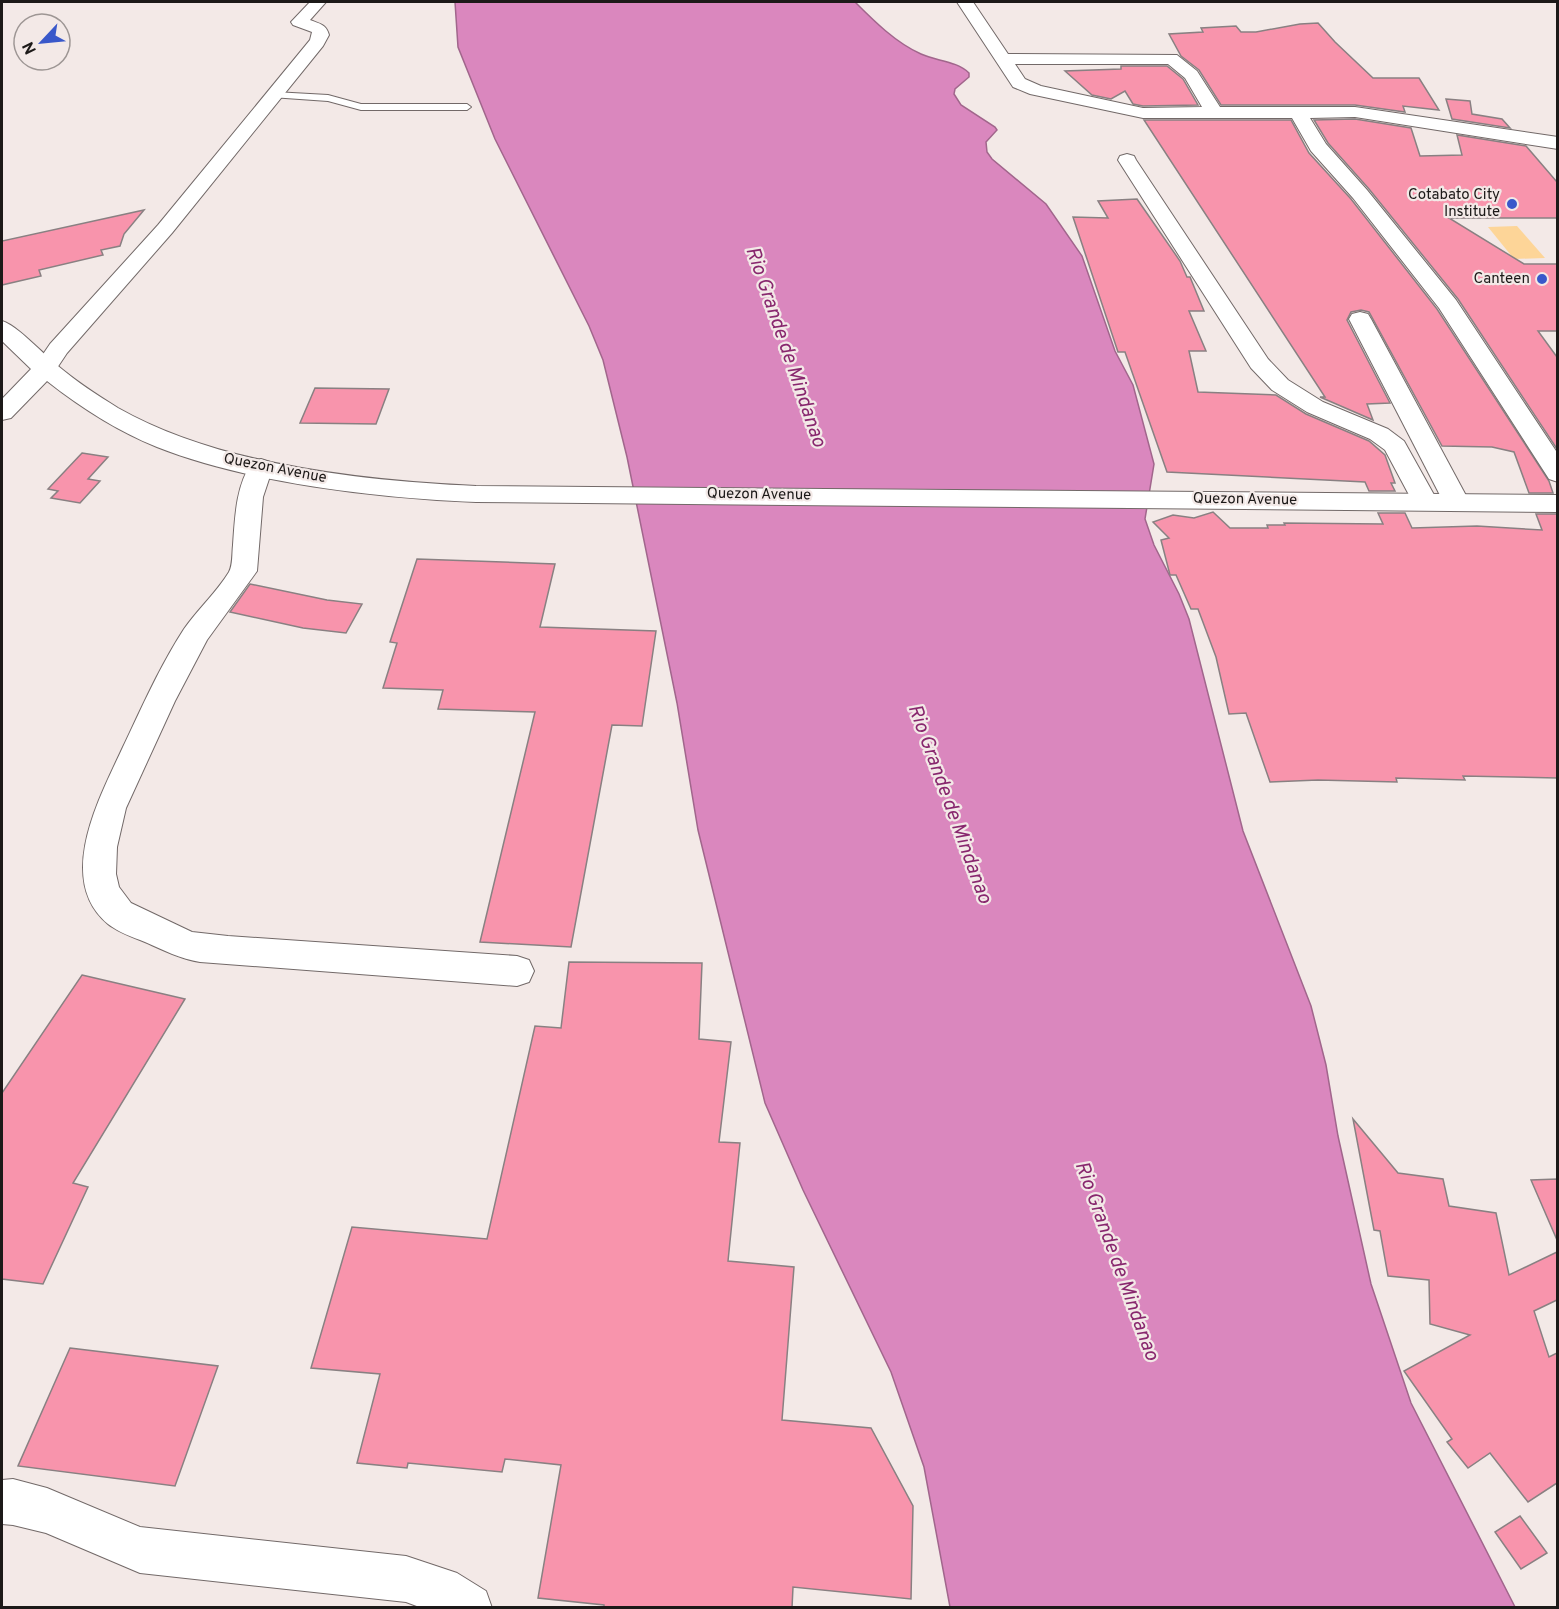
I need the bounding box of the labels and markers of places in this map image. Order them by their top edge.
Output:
place label: Cotabato City Institute [1408,186,1500,222]
marker: Cotabato City Institute [1505,197,1519,211]
place label: Canteen [1473,270,1530,289]
marker: Canteen [1535,272,1549,286]

